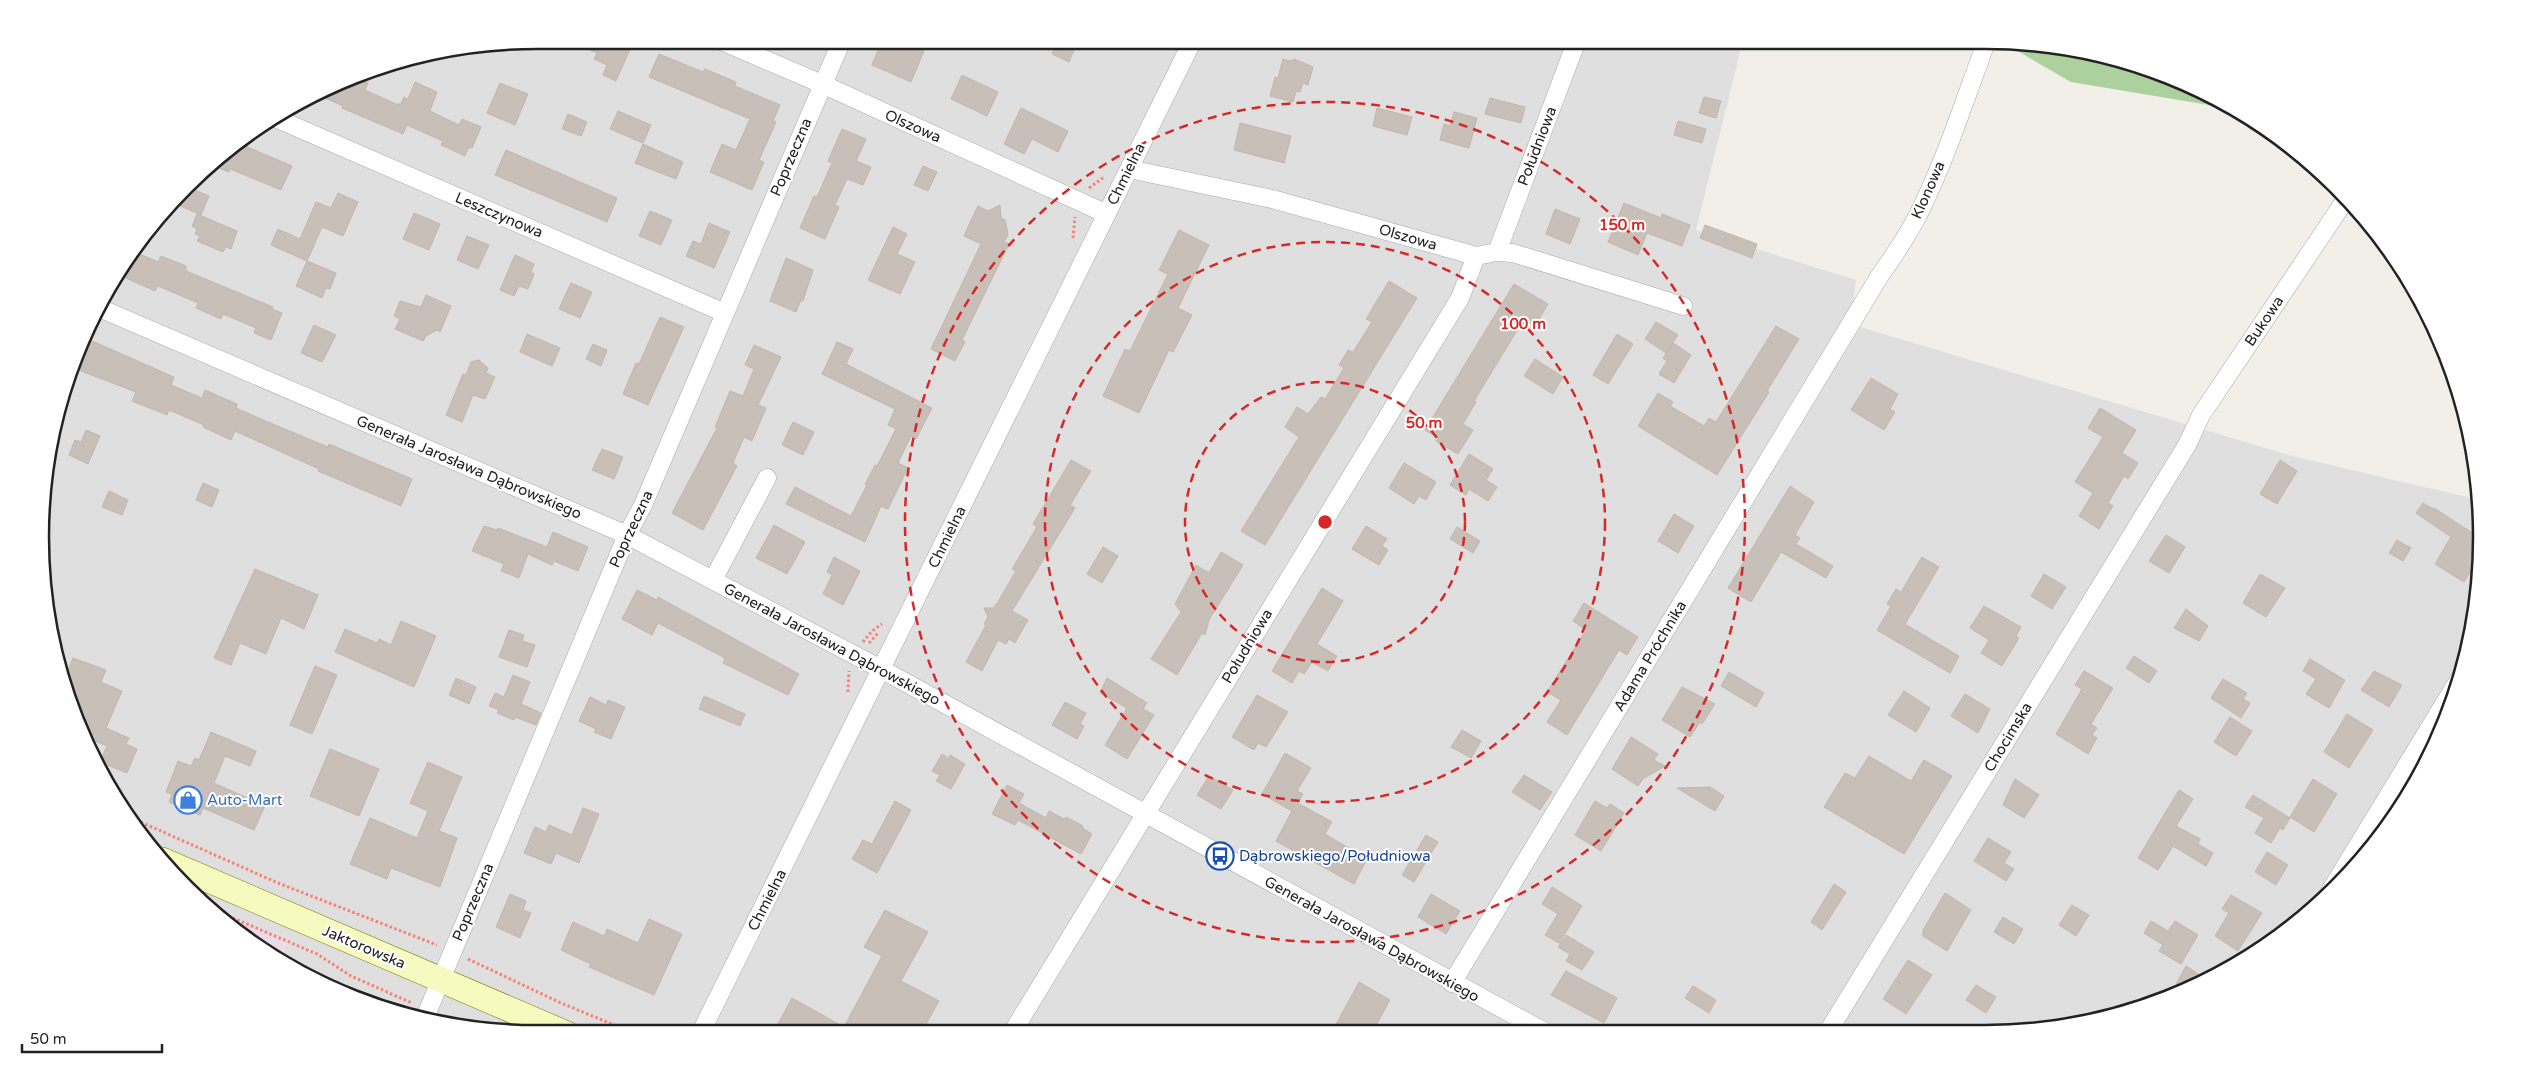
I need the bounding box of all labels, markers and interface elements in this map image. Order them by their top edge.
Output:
street label: Południowa [1514,104,1560,188]
street label: Olszowa [882,106,944,146]
street label: Poprzeczna [766,115,816,199]
street label: Chmielna [1103,140,1149,208]
street label: Klonowa [1907,158,1949,222]
street label: Leszczynowa [452,188,546,242]
text: 150 m [1599,216,1645,234]
street label: Olszowa [1377,220,1439,254]
street label: Bukowa [2241,292,2287,350]
text: 100 m [1500,315,1546,333]
street label: Generała Jarosława Dąbrowskiego [354,411,584,523]
text: 50 m [1406,414,1442,432]
street label: Poprzeczna [605,487,657,571]
street label: Chmielna [924,503,970,571]
centre of rings [1316,513,1334,531]
street label: Generała Jarosława Dąbrowskiego [721,579,943,709]
street label: Adama Próchnika [1610,597,1690,715]
street label: Południowa [1218,606,1276,686]
street label: Chocimska [1980,699,2036,775]
shop icon: Auto-Mart [173,785,203,815]
place label: Auto-Mart [207,791,283,809]
bus stop icon: Dąbrowskiego/Południowa [1205,841,1235,871]
place label: Dąbrowskiego/Południowa [1239,847,1431,865]
street label: Poprzeczna [448,860,498,944]
street label: Chmielna [744,866,790,934]
street label: Generała Jarosława Dąbrowskiego [1261,872,1483,1006]
street label: Jaktorowska [320,921,408,973]
scale bar [22,1022,162,1054]
text: 50 m [30,1030,67,1048]

